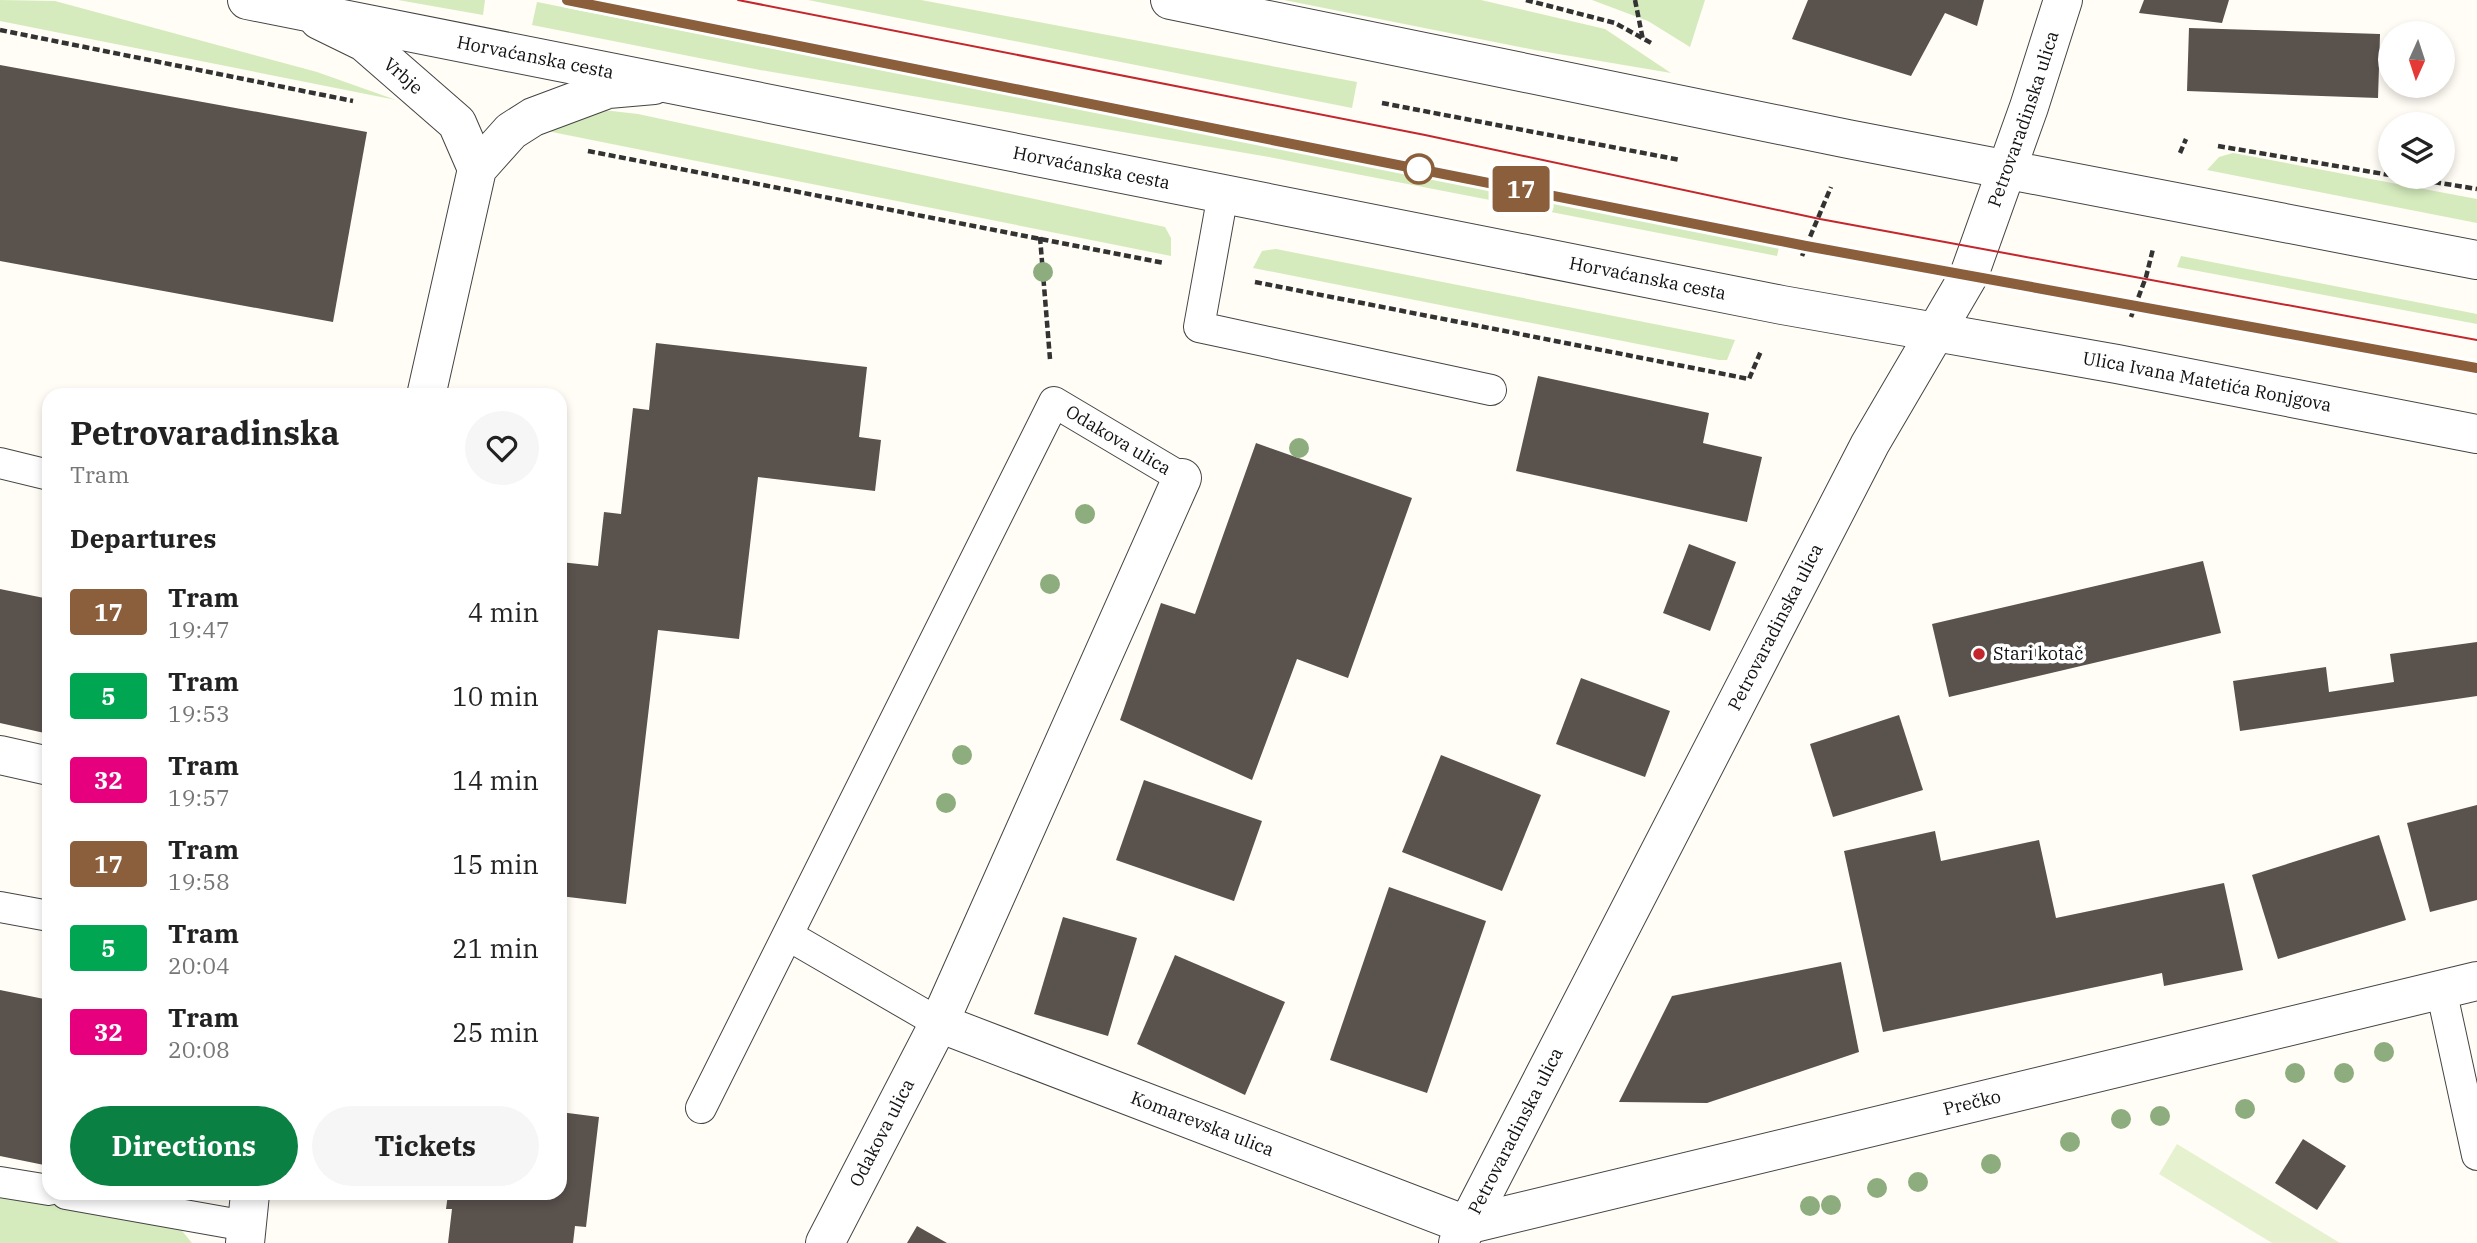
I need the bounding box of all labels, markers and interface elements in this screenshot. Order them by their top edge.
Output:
north arrow [2378,21,2455,98]
map controls [2378,21,2455,189]
street label: Petrovaradinska ulica [1982,28,2063,210]
street label: Horvaćanska cesta [455,30,616,84]
street label: Vrbje [379,52,428,99]
button: layers [2378,112,2455,189]
street label: Horvaćanska cesta [1011,140,1172,194]
unlabelled marker [1404,154,1434,184]
line badge: 17 [1490,166,1552,212]
text: 17 [1507,173,1535,205]
street label: Horvaćanska cesta [1567,251,1728,305]
street label: Ulica Ivana Matetića Ronjgova [2081,346,2334,417]
street label: Odakova ulica [1062,400,1175,480]
text: Petrovaradinska [70,411,339,454]
button: heart [465,411,539,485]
text: Tram [70,459,129,489]
text: Departures [70,521,216,555]
street label: Petrovaradinska ulica [1723,539,1828,714]
text: Tram [168,580,239,614]
text: 4 min [468,595,539,629]
text: 17 [94,596,123,628]
text: 19:47 [168,614,230,644]
place label: Stari kotač [1993,642,2083,665]
marker: Stari kotač [1971,646,1987,662]
text: Tram [168,664,239,698]
text: 10 min [452,679,539,713]
text: 5 [101,680,116,712]
text: 19:53 [168,698,230,728]
text: Tram [168,748,239,782]
text: 14 min [452,763,539,797]
text: 32 [94,764,123,796]
text: 19:57 [168,782,230,812]
text: Tram [168,832,239,866]
text: 15 min [452,847,539,881]
text: 17 [94,848,123,880]
text: 19:58 [168,866,230,896]
text: Tram [168,916,239,950]
text: 21 min [452,931,539,965]
text: 5 [101,932,116,964]
text: 20:04 [168,950,230,980]
text: Tram [168,1000,239,1034]
text: 25 min [452,1015,539,1049]
text: 32 [94,1016,123,1048]
text: 20:08 [168,1034,230,1064]
street label: Petrovaradinska ulica [1463,1043,1568,1218]
street label: Odakova ulica [844,1075,919,1191]
street label: Prečko [1941,1084,2003,1120]
street label: Komarevska ulica [1128,1086,1277,1161]
button: Directions [70,1106,298,1186]
button: Tickets [312,1106,539,1186]

